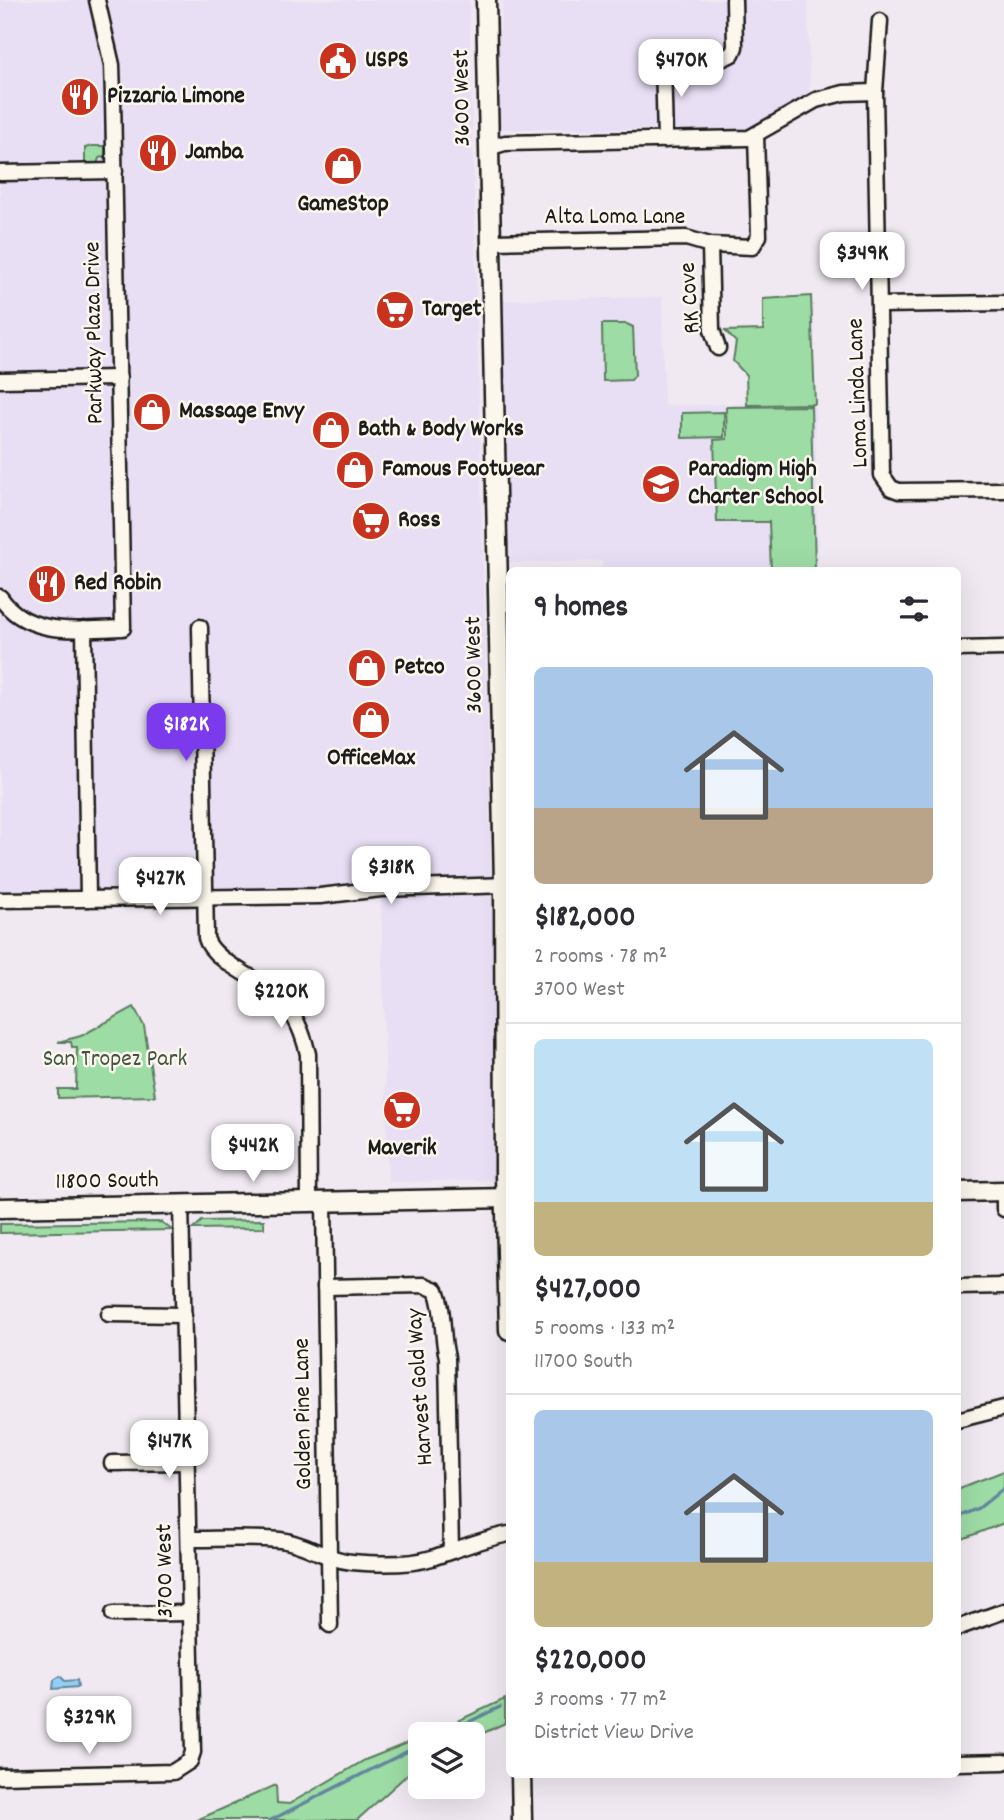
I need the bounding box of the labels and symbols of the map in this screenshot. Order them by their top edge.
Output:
public building icon: USPS [317,40,359,82]
pin: $470K [632,40,730,99]
place label: USPS [365,44,409,78]
street label: 3600 West [445,49,481,147]
restaurant icon: Pizzaria Limone [59,76,101,118]
place label: Pizzaria Limone [107,80,245,114]
restaurant icon: Jamba [137,132,179,174]
place label: Jamba [185,136,244,170]
shop icon: GameStop [322,145,364,187]
place label: GameStop [297,188,389,222]
street label: Alta Loma Lane [545,201,685,235]
pin: $349K [813,232,911,292]
street label: Parkway Plaza Drive [76,241,114,425]
street label: RK Cove [672,261,710,335]
supermarket icon: Target [374,289,416,331]
place label: Target [422,293,482,327]
street label: Loma Linda Lane [839,318,879,468]
shop icon: Massage Envy [131,391,173,433]
place label: Massage Envy [179,395,305,429]
shop icon: Bath & Body Works [310,409,352,451]
place label: Bath & Body Works [358,413,524,447]
shop icon: Famous Footwear [334,449,376,491]
place label: Famous Footwear [382,453,545,487]
place label: Paradigm High Charter School [688,453,823,515]
school or university icon: Paradigm High Charter School [640,463,682,505]
supermarket icon: Ross [350,500,392,542]
place label: Ross [398,504,441,538]
restaurant icon: Red Robin [26,563,68,605]
place label: Red Robin [74,567,161,601]
street label: 3600 West [457,616,493,714]
shop icon: Petco [346,647,388,689]
place label: Petco [394,651,445,685]
shop icon: OfficeMax [350,699,392,741]
pin: $182K [137,704,235,763]
place label: OfficeMax [327,742,415,776]
pin: $318K [342,846,440,906]
pin: $427K [111,858,209,917]
pin: $220K [232,970,330,1030]
park label: San Tropez Park [43,1043,187,1077]
supermarket icon: Maverik [381,1089,423,1131]
pin: $442K [204,1124,302,1184]
place label: Maverik [367,1132,437,1166]
street label: 11800 South [55,1164,159,1200]
street label: Harvest Gold Way [398,1306,443,1467]
street label: Golden Pine Lane [286,1338,322,1490]
pin: $147K [120,1420,218,1480]
street label: 3700 West [148,1523,184,1619]
pin: $329K [40,1696,138,1756]

